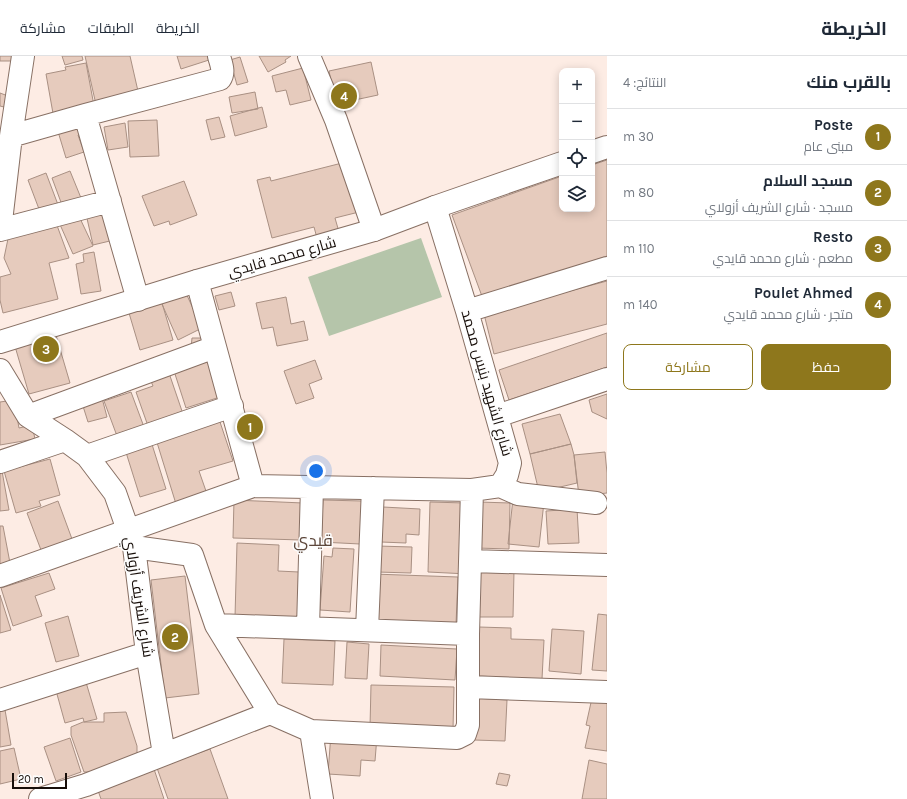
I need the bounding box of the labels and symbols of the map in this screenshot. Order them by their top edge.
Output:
pin: 4 [331,81,357,111]
street label: شارع محمد قايدي [226,233,339,284]
street label: شارع الشهيد بنيس محمد [456,308,517,459]
pin: 3 [33,334,59,364]
pin: 1 [237,412,263,442]
your location [306,461,326,481]
district label: قيدي [293,530,333,553]
street label: شارع الشريف أزولاي [118,535,158,659]
pin: 2 [162,622,188,652]
scale bar [12,771,67,790]

